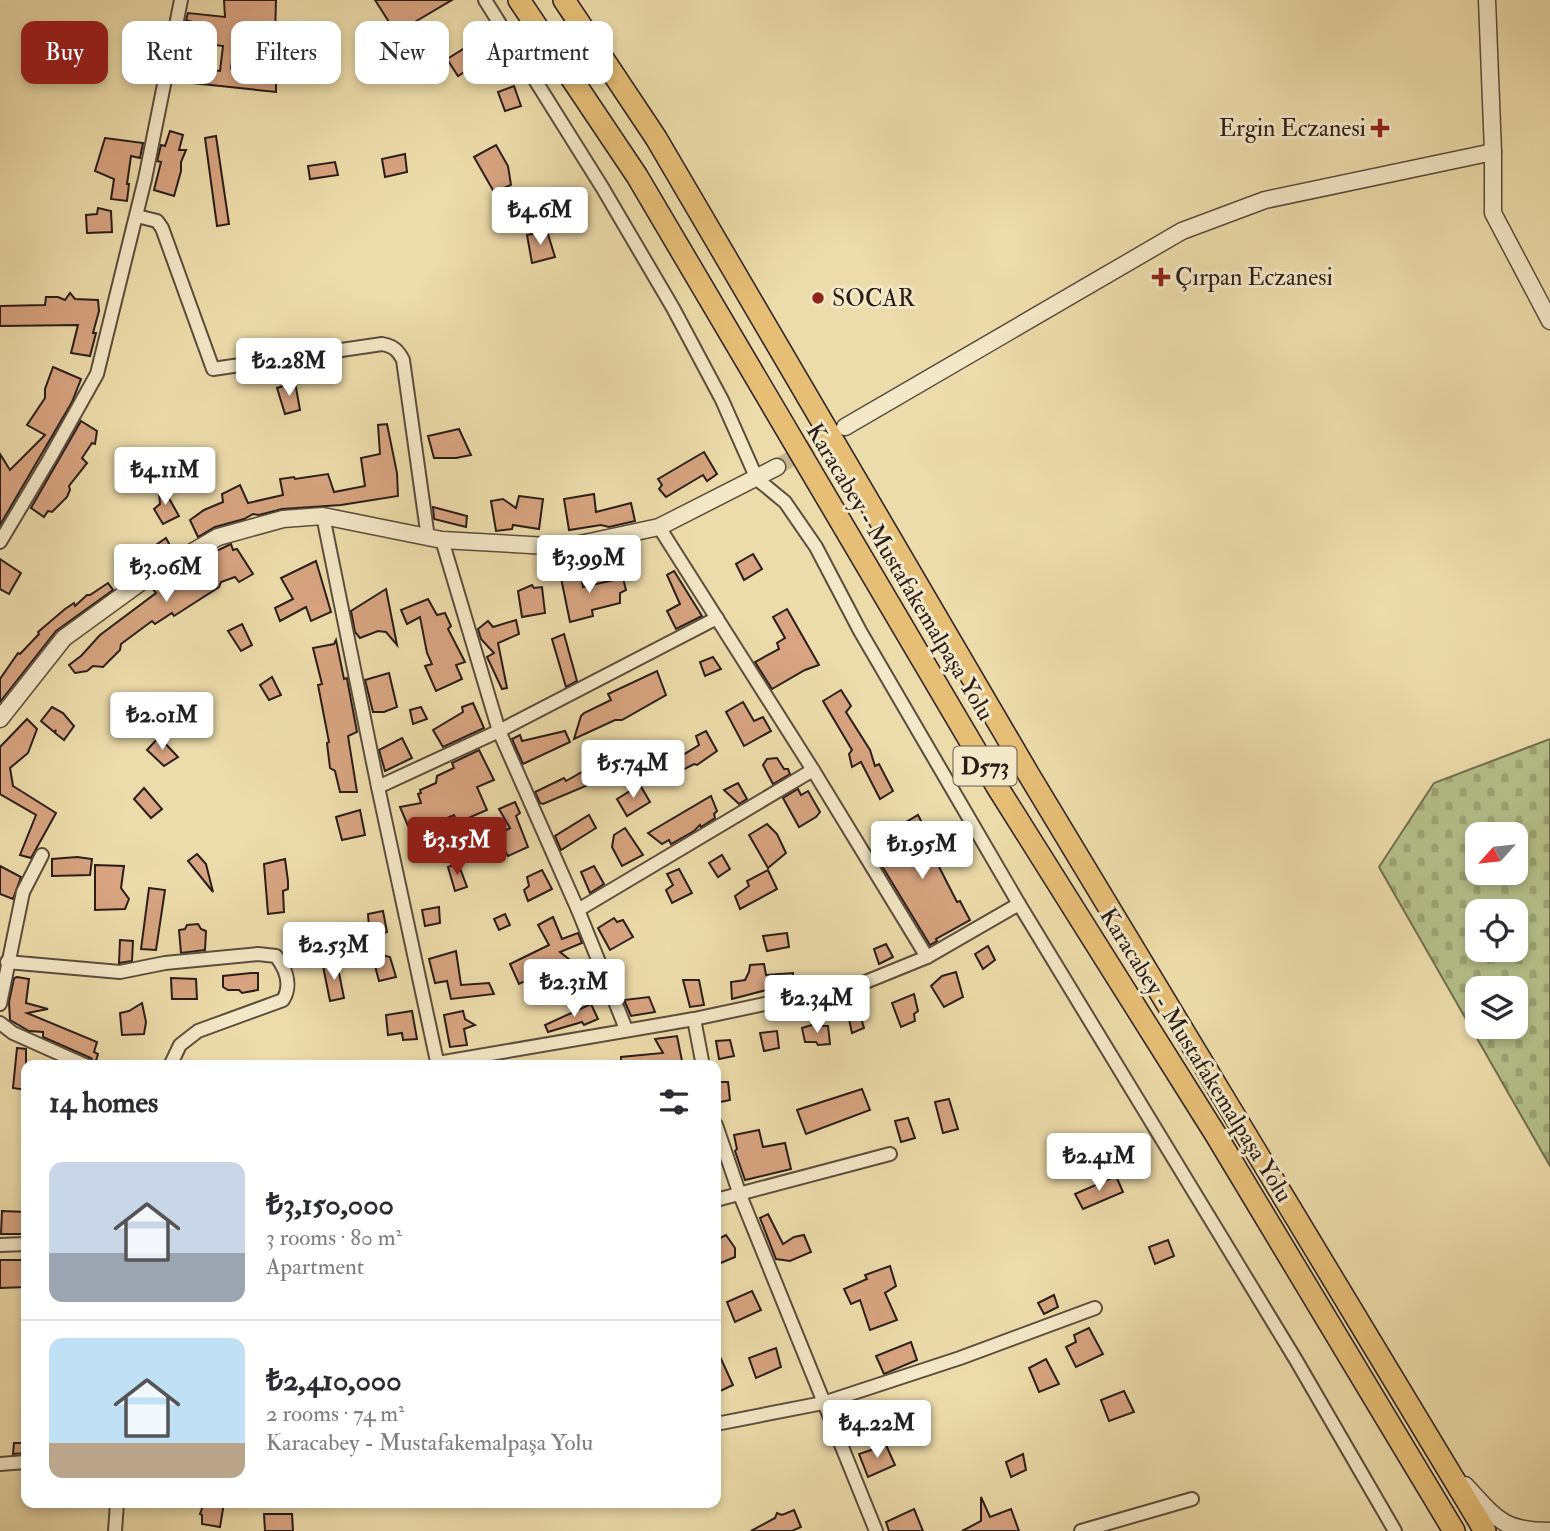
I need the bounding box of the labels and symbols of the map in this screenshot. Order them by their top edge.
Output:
place label: Ergin Eczanesi [1219,113,1366,144]
marker: Ergin Eczanesi [1372,120,1388,136]
pin: ₺4.6M [491,188,589,247]
place label: Çırpan Eczanesi [1175,262,1333,293]
marker: Çırpan Eczanesi [1153,269,1169,285]
place label: SOCAR [832,283,916,314]
marker: SOCAR [810,290,826,306]
pin: ₺2.28M [232,338,346,398]
street label: Karacabey - Mustafakemalpaşa Yolu [799,418,1001,726]
pin: ₺4.11M [108,448,222,507]
pin: ₺3.99M [532,536,646,595]
pin: ₺3.06M [109,544,223,604]
pin: ₺2.01M [105,692,219,752]
pin: ₺5.74M [576,740,690,800]
road number: D573 [954,746,1016,786]
pin: ₺3.15M [400,818,514,877]
pin: ₺1.95M [865,822,979,881]
north arrow [1465,822,1528,886]
street label: Karacabey - Mustafakemalpaşa Yolu [1092,902,1300,1208]
pin: ₺2.53M [277,922,391,982]
pin: ₺2.31M [517,960,631,1019]
pin: ₺2.34M [760,976,874,1035]
pin: ₺2.41M [1042,1134,1156,1193]
pin: ₺4.22M [820,1400,934,1460]

